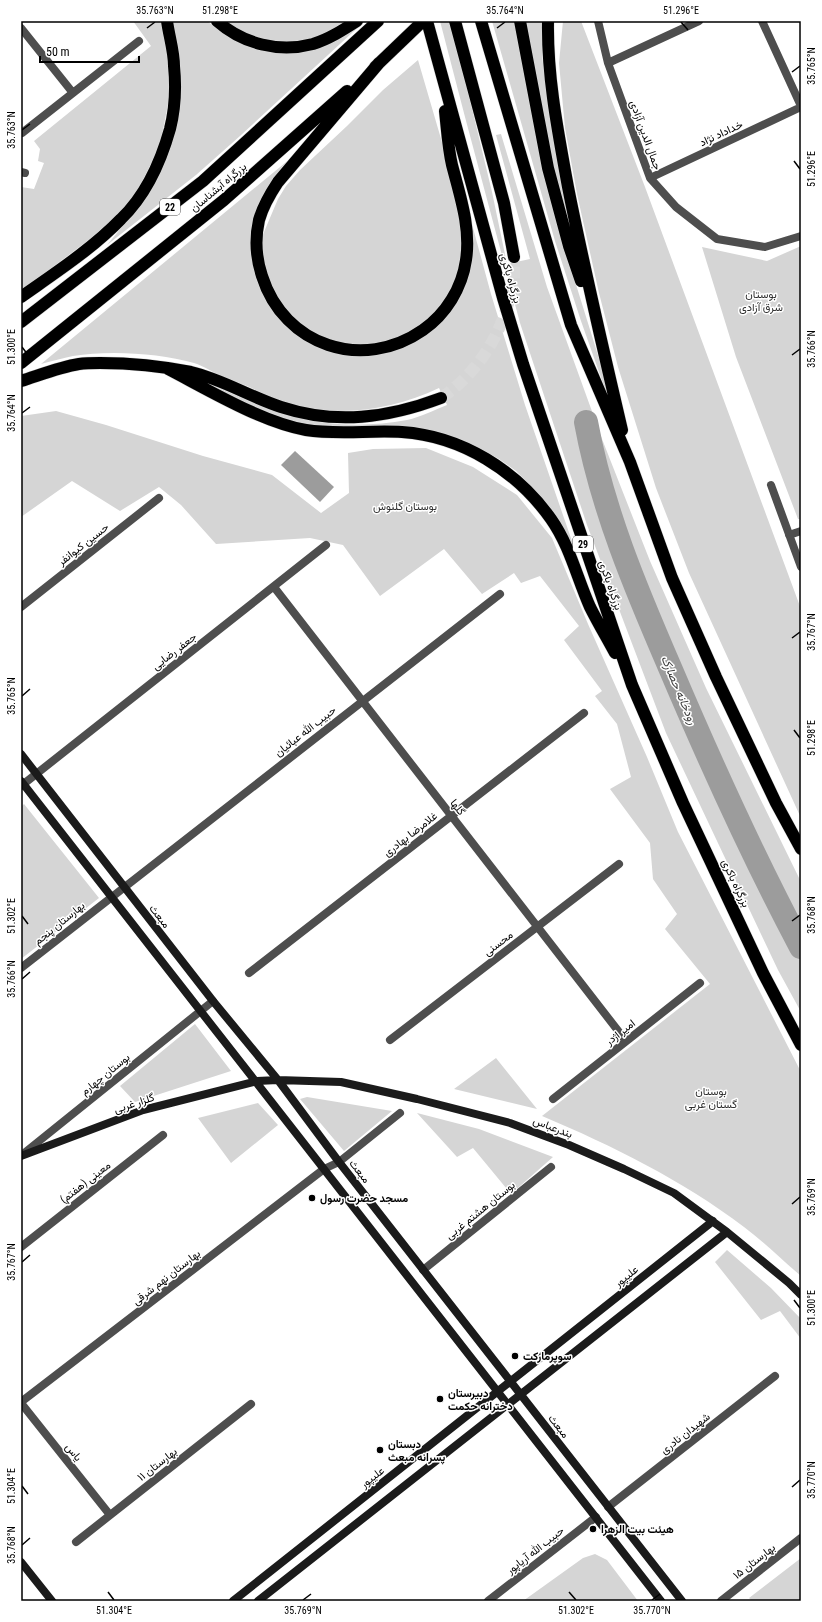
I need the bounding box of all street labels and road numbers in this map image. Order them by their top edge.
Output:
street label: جمال الدین آزادی [627,99,664,172]
street label: خداداد نژاد [698,118,745,149]
street label: بزرگراه آبشناسان [188,160,249,215]
road number: 22 [160,199,180,215]
street label: بزرگراه باکری [497,252,524,305]
street label: حسین کیوانفر [54,520,111,569]
road number: 29 [573,536,593,552]
street label: بزرگراه باکری [596,559,625,612]
street label: جعفر رضایی [149,630,199,673]
street label: حبیب الله عبائیان [272,703,339,759]
street label: گلها [447,797,468,818]
street label: غلامرضا بهادری [381,809,440,859]
street label: بزرگراه باکری [719,857,752,909]
street label: بهارستان پنجم [31,899,88,949]
street label: مبعث [146,902,173,931]
street label: محسنی [481,928,516,959]
street label: امیر اژدر [602,1017,638,1049]
street label: بوستان چهارم [78,1051,133,1099]
street label: گلزار غربی [112,1091,156,1116]
street label: بندرعباس [531,1114,574,1141]
street label: مبعث [346,1157,373,1186]
street label: معینی (هفتم) [57,1159,114,1207]
street label: بوستان هشتم غربی [443,1178,518,1243]
street label: بهارستان نهم شرقی [130,1247,204,1309]
street label: علیپور [611,1263,642,1291]
street label: شهیدان نادری [658,1410,713,1457]
street label: مبعث [545,1412,572,1441]
street label: یاس [62,1441,85,1464]
street label: بهارستان ۱۱ [135,1445,180,1484]
street label: علیپور [357,1464,388,1492]
street label: حبیب الله آریاپور [503,1524,567,1578]
street label: بهارستان ۱۵ [731,1541,778,1582]

